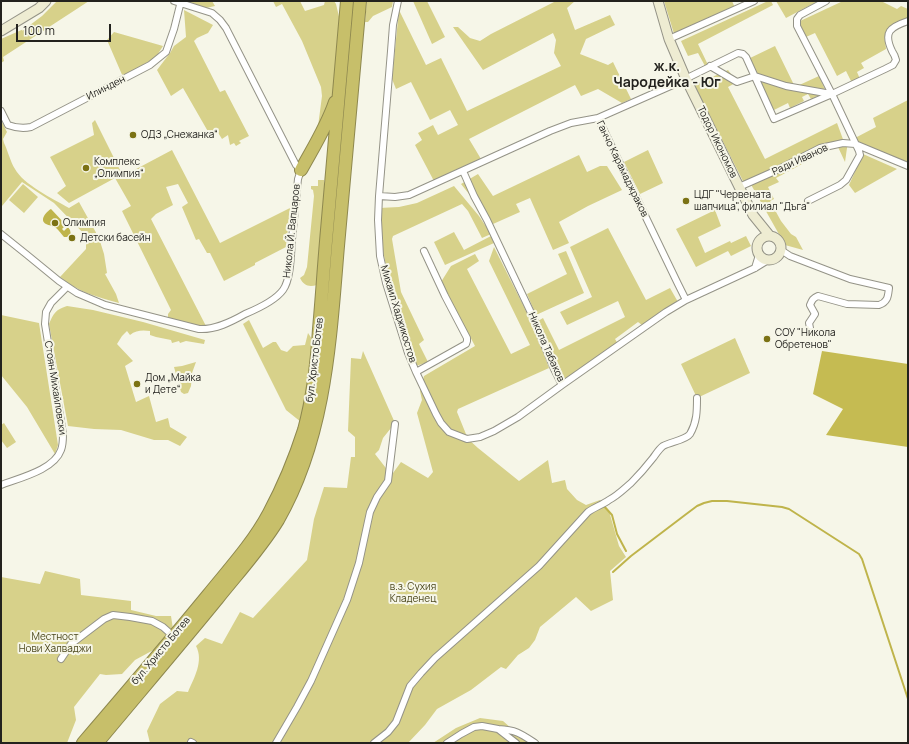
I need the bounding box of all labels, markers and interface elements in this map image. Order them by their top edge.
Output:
scale bar [18,16,113,42]
text: 100 m [23,22,55,39]
district label: ж.к. Чародейка - Юг [613,59,721,92]
street label: Илинден [85,73,127,103]
street label: Тодор Икономов [694,104,740,180]
street label: Ганчо Карамаджраков [593,119,651,219]
place label: ОДЗ „Снежанка“ [141,129,218,141]
marker: ОДЗ „Снежанка“ [128,130,138,140]
street label: Ради Иванов [770,142,830,178]
place label: Комплекс „Олимпия“ [94,156,144,180]
marker: Комплекс „Олимпия“ [81,163,91,173]
street label: Никола Й. Вапцаров [281,183,303,279]
place label: ЦДГ "Червената шапчица", филиал "Дъга" [694,189,810,212]
marker: ЦДГ "Червената шапчица", филиал "Дъга" [681,196,691,206]
place label: Олимпия [63,217,105,229]
marker: Олимпия [50,218,60,228]
place label: Детски басейн [80,232,151,244]
marker: Детски басейн [67,233,77,243]
street label: Михаил Хаджикостов [378,264,418,364]
street label: Никола Табаков [525,310,567,384]
street label: бул. Христо Ботев [304,317,326,403]
place label: СОУ "Никола Обретенов" [775,327,836,350]
marker: СОУ "Никола Обретенов" [762,334,772,344]
street label: Стоян Михайловски [42,340,68,436]
place label: Дом „Майка и Дете“ [145,372,201,396]
marker: Дом „Майка и Дете“ [132,379,142,389]
park label: в.з. Сухия Кладенец [390,581,436,604]
street label: бул. Христо Ботев [129,615,193,687]
park label: Местност Нови Халваджи [19,631,91,654]

